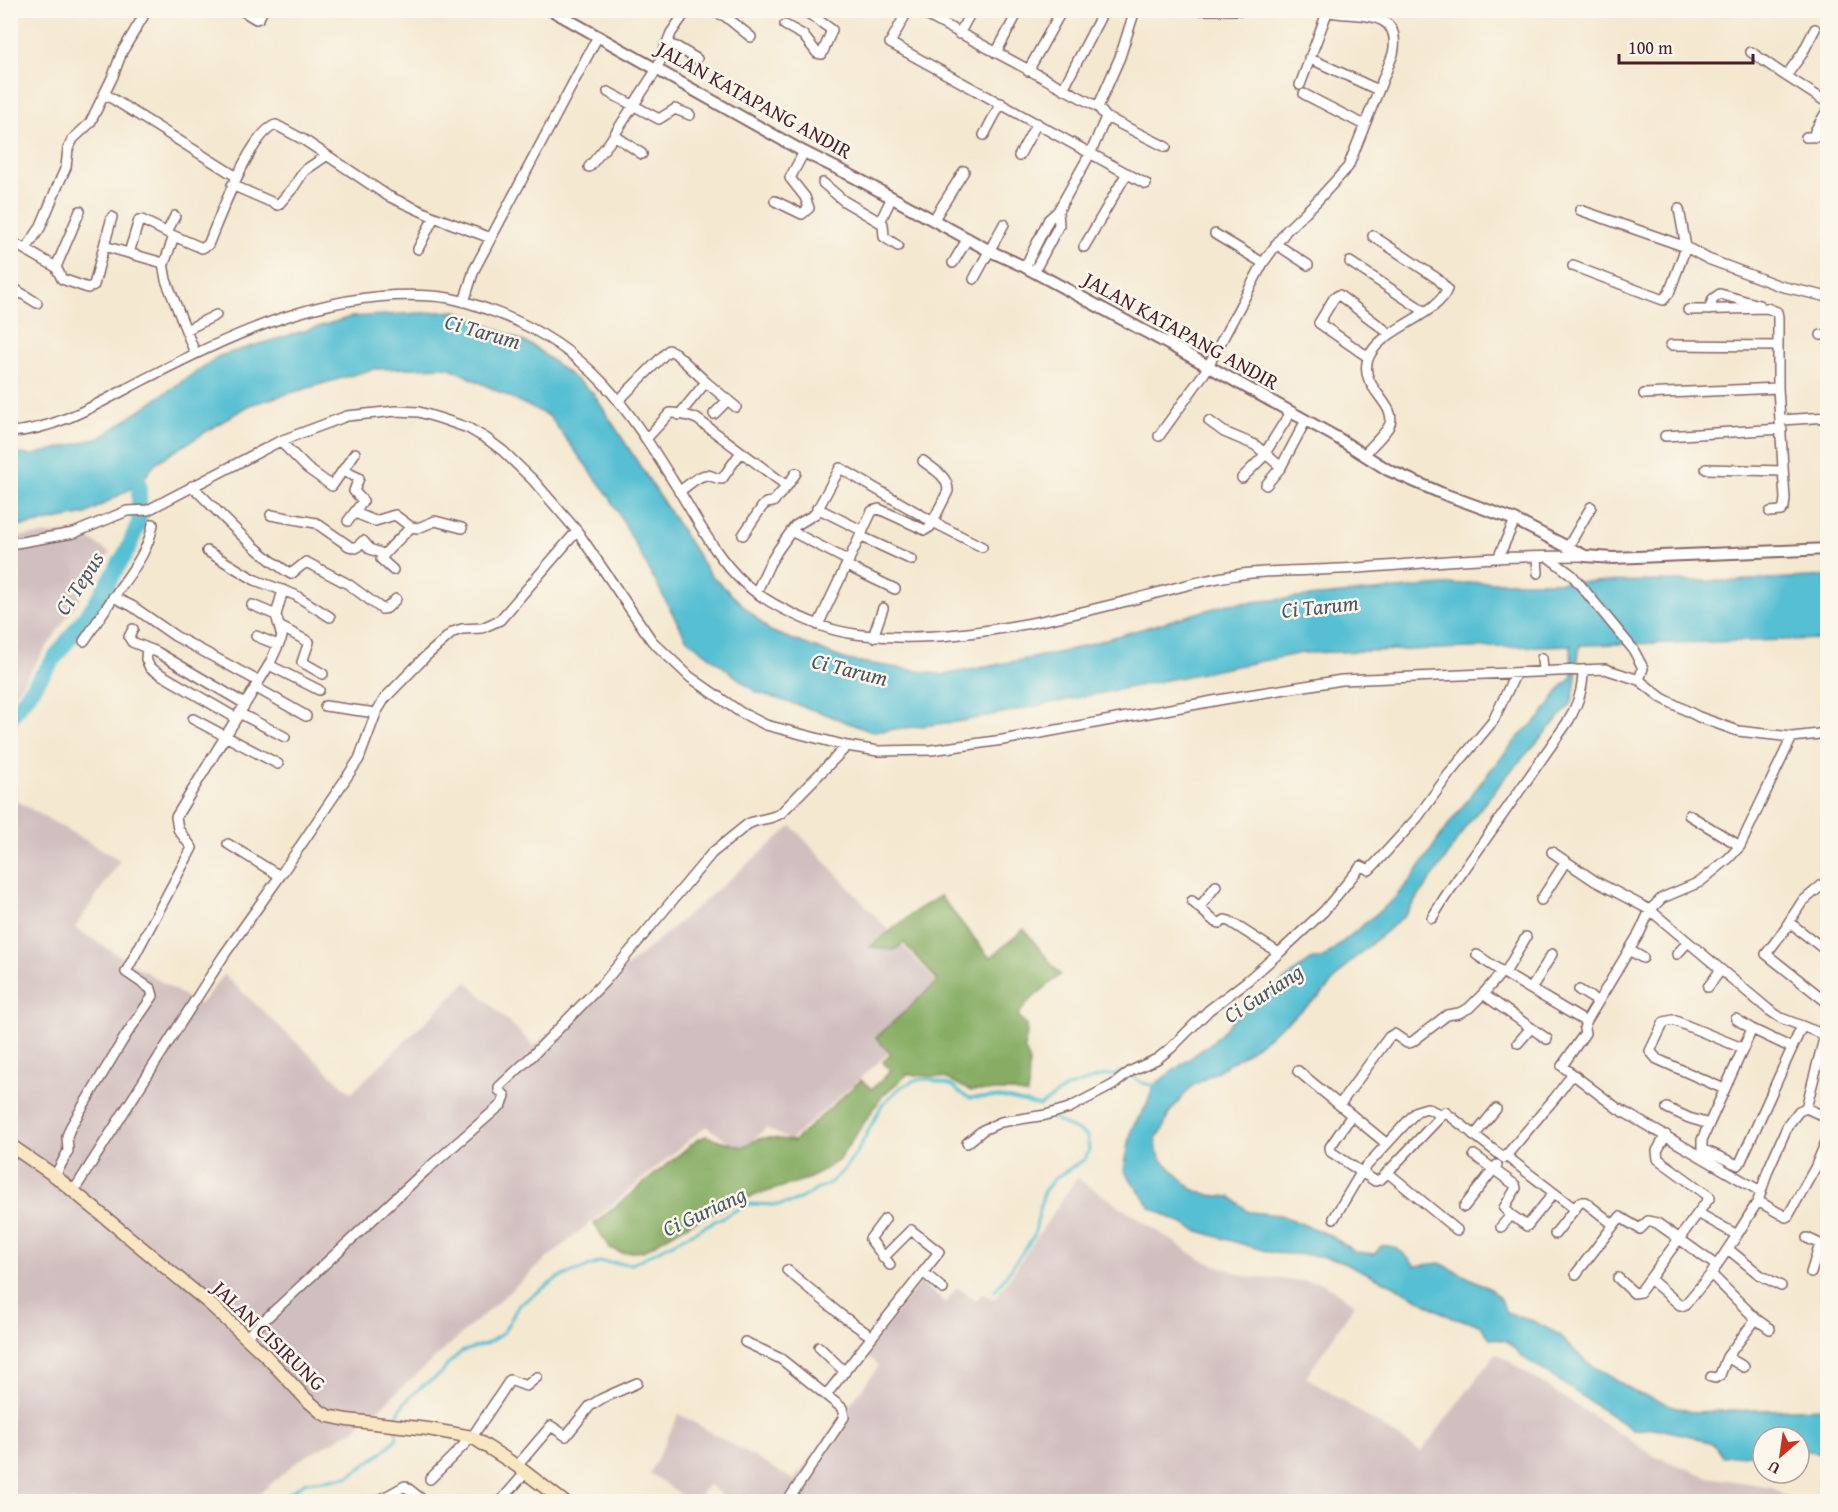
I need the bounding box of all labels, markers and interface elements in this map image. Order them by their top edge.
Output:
scale bar [1619,27,1752,65]
street label: JALAN KATAPANG ANDIR [648,31,858,167]
text: 100 m [1628,34,1673,61]
street label: JALAN KATAPANG ANDIR [1075,262,1285,398]
water label: Ci Tarum [441,305,525,357]
water label: Ci Tepus [46,545,112,621]
water label: Ci Tarum [1280,586,1360,626]
water label: Ci Tarum [809,644,891,694]
water label: Ci Guriang [1217,955,1309,1031]
water label: Ci Guriang [657,1178,751,1244]
street label: JALAN CISIRUNG [203,1271,333,1398]
north arrow [1751,1425,1811,1485]
text: U [1763,1455,1784,1481]

